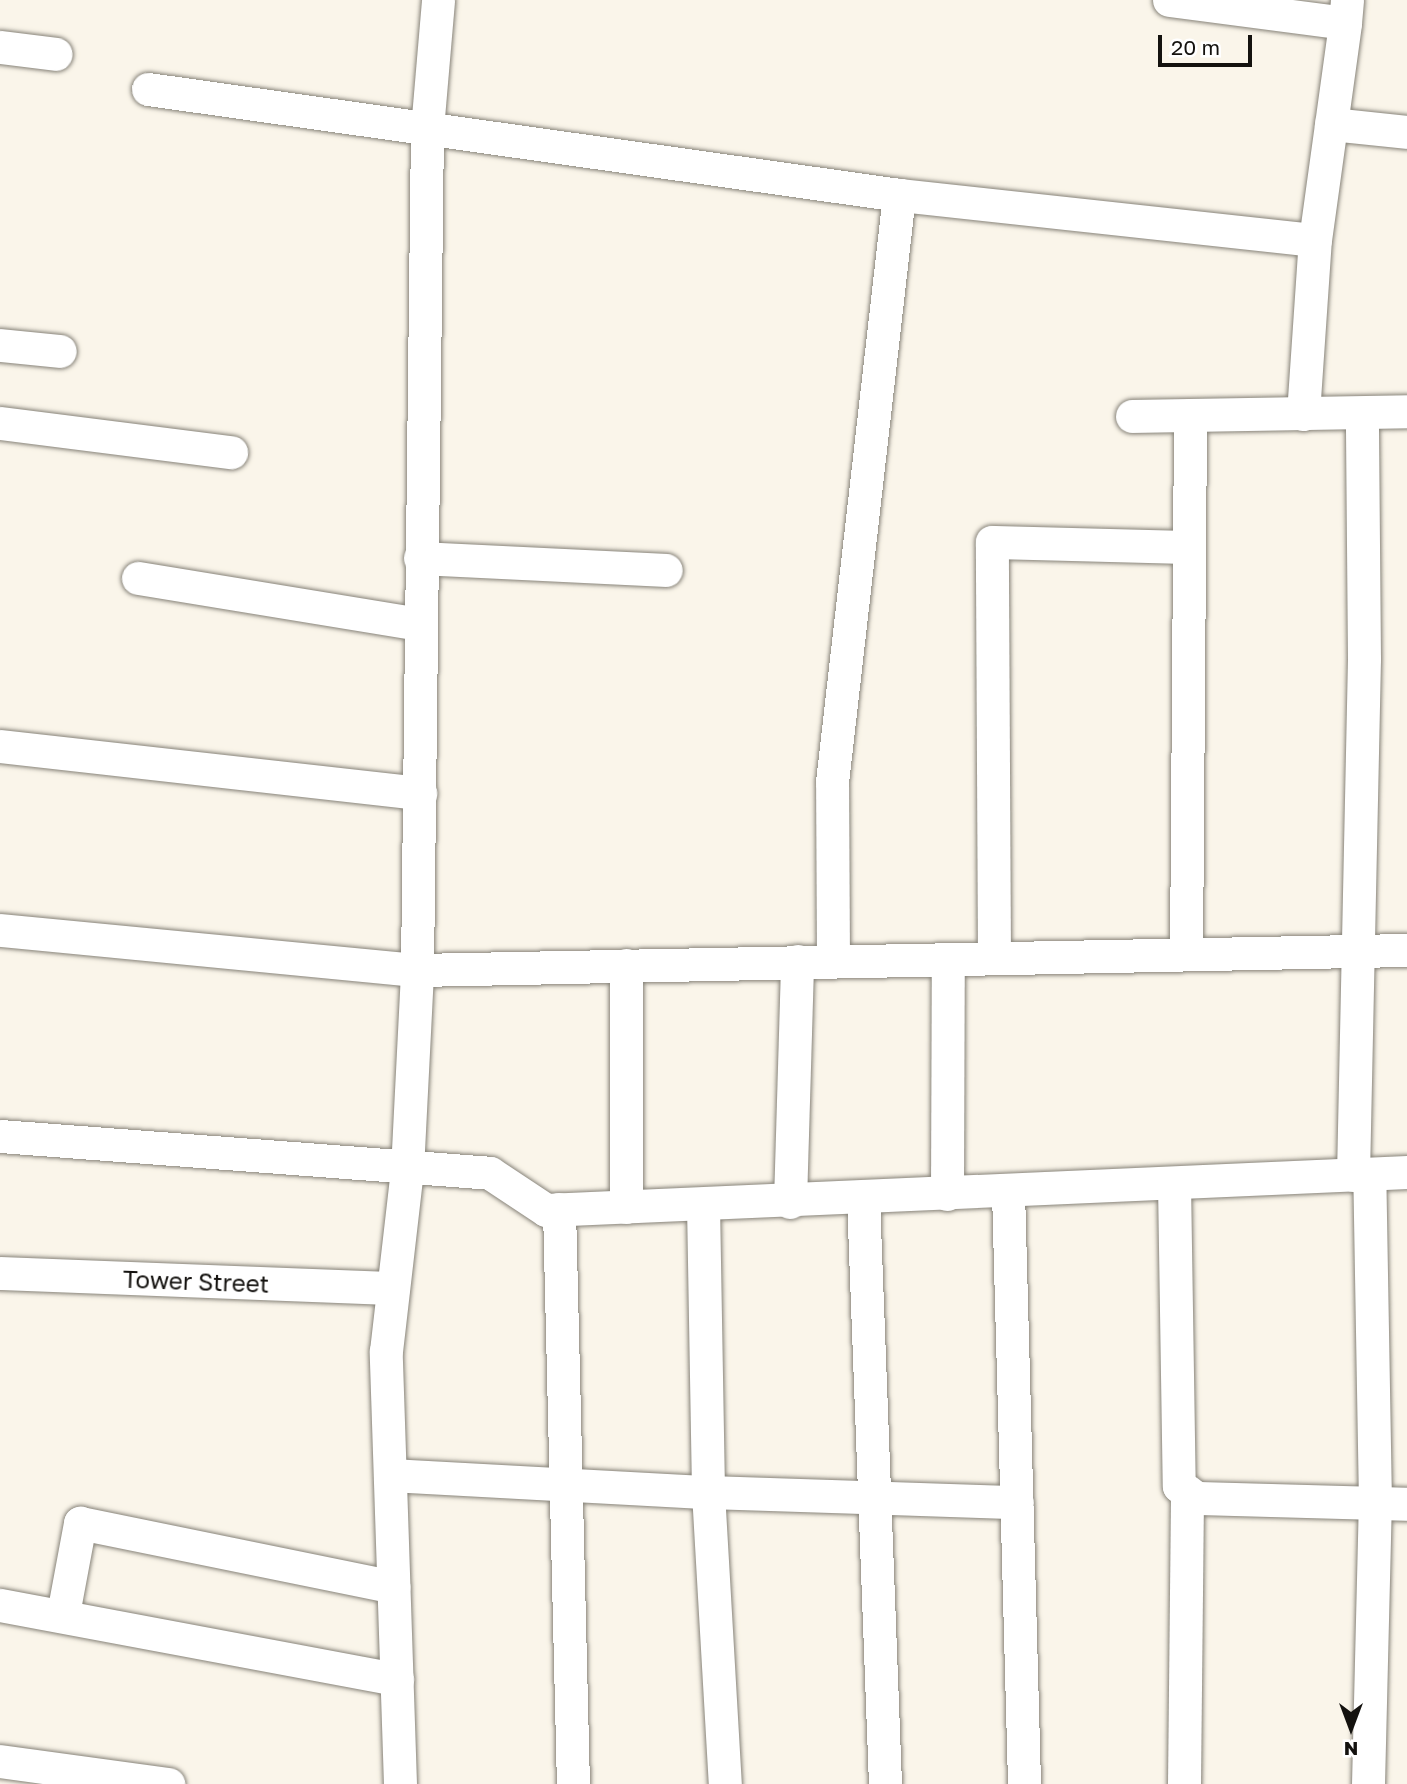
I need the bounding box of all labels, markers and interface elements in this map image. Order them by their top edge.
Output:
scale bar [1162,21,1256,65]
text: 20 m [1171,34,1220,60]
street label: Tower Street [122,1264,270,1298]
north arrow [1316,1693,1386,1763]
text: N [1344,1738,1358,1761]

